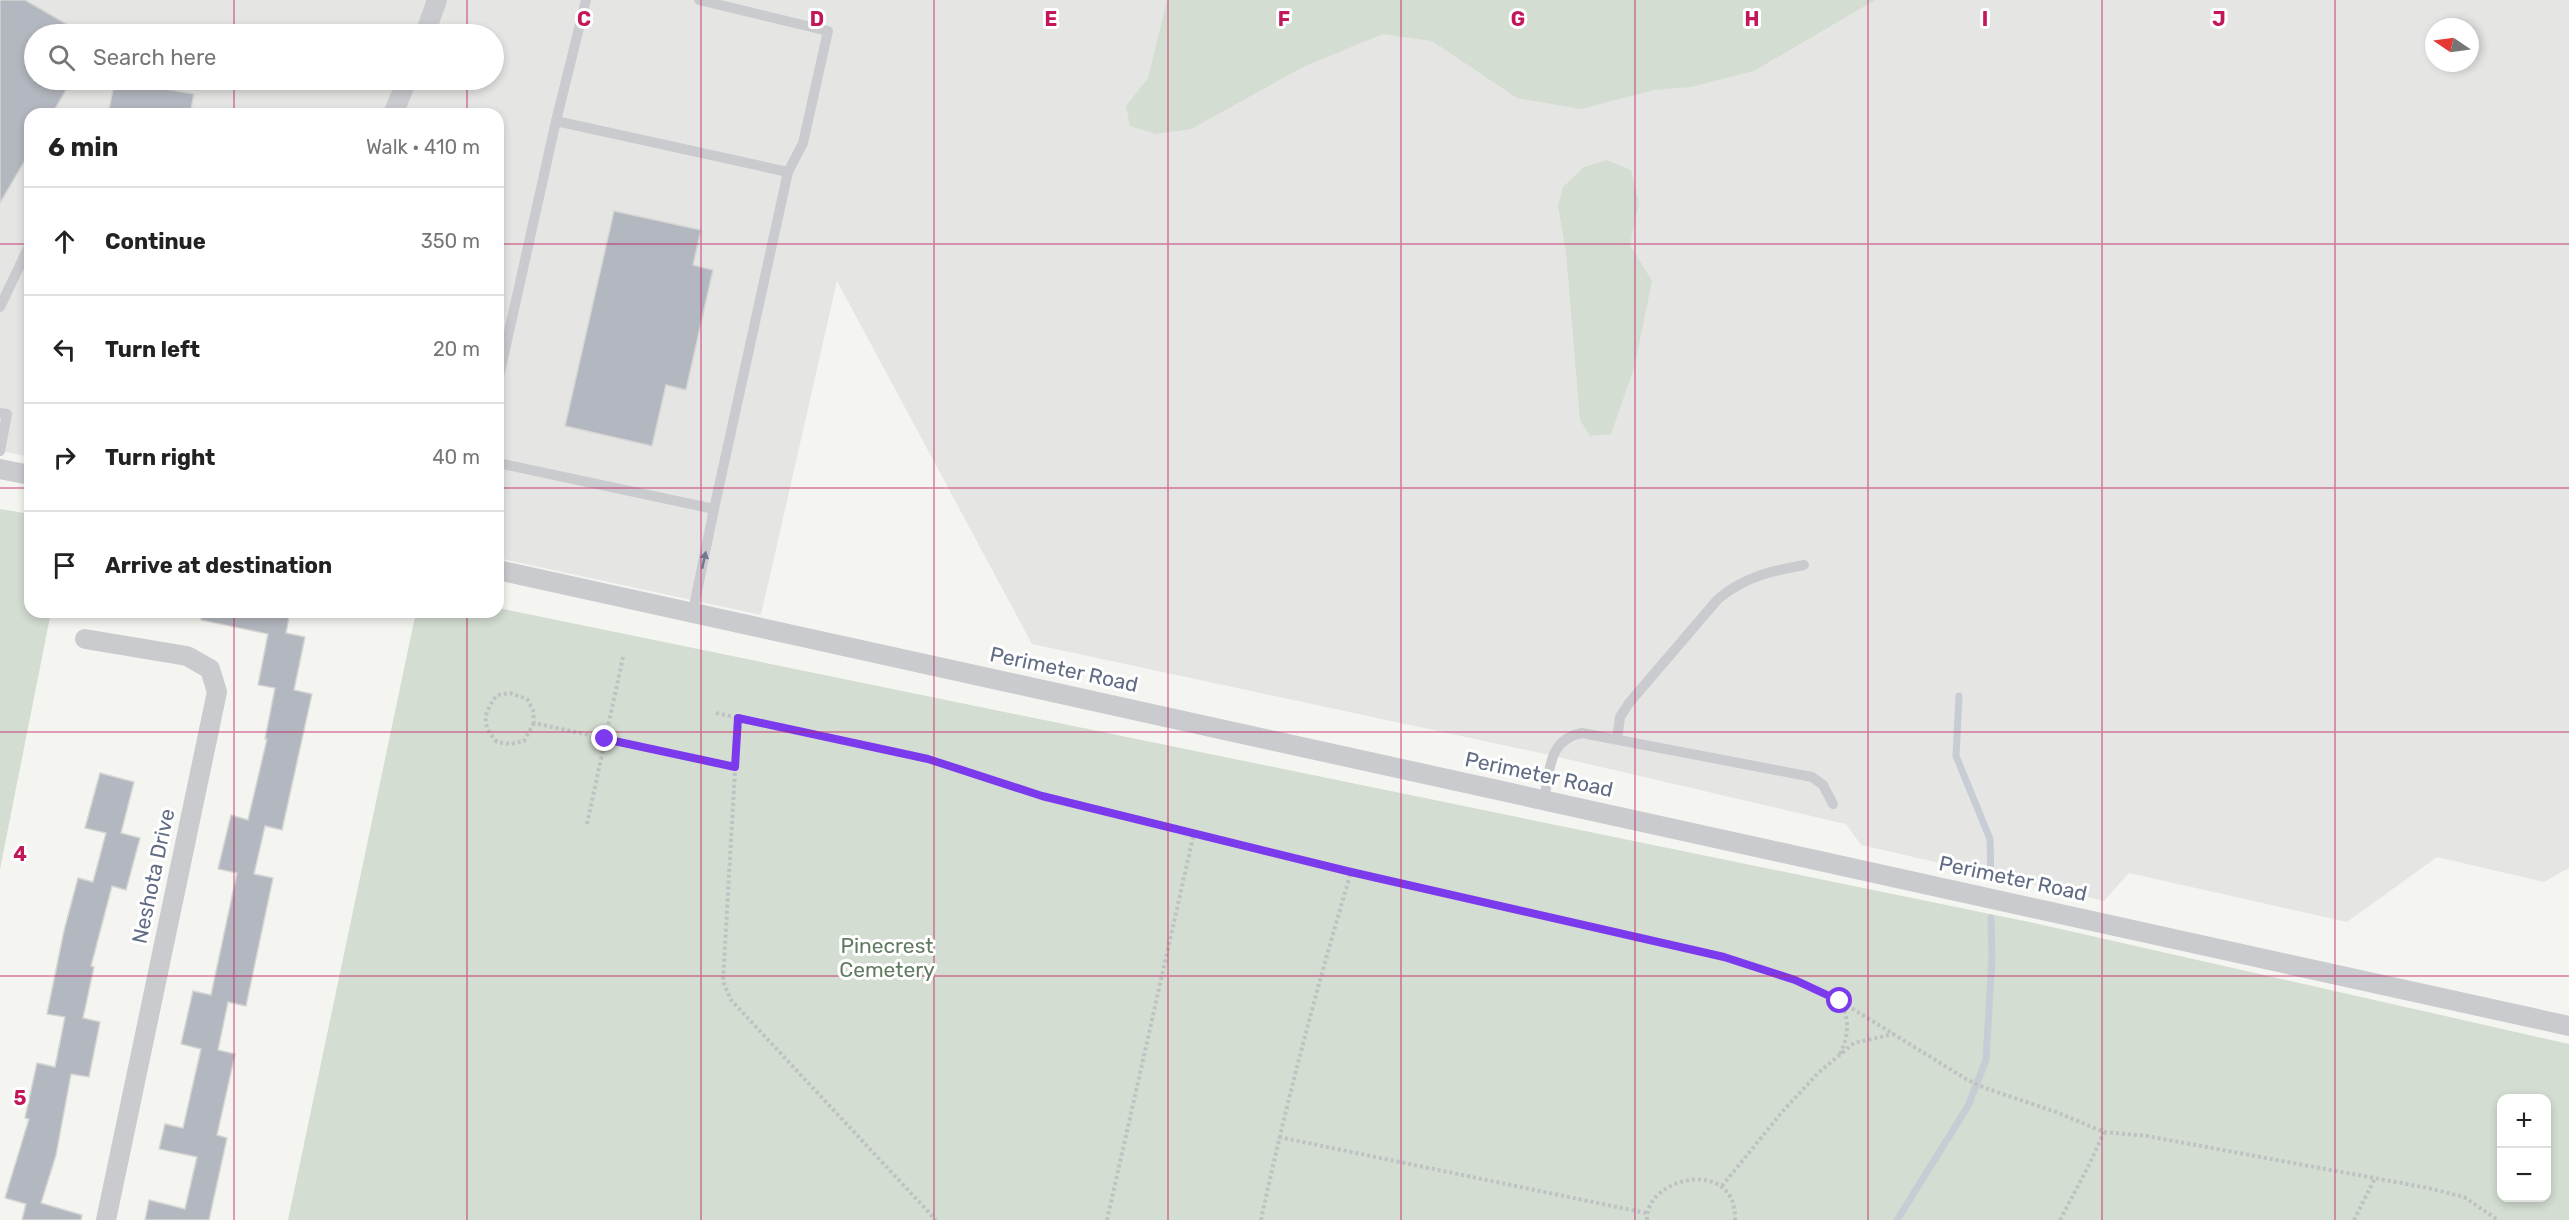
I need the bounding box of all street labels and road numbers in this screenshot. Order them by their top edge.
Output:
street label: Perimeter Road [988,641,1140,697]
street label: Perimeter Road [1463,746,1615,802]
street label: Neshota Drive [127,806,179,946]
street label: Perimeter Road [1937,850,2089,906]

